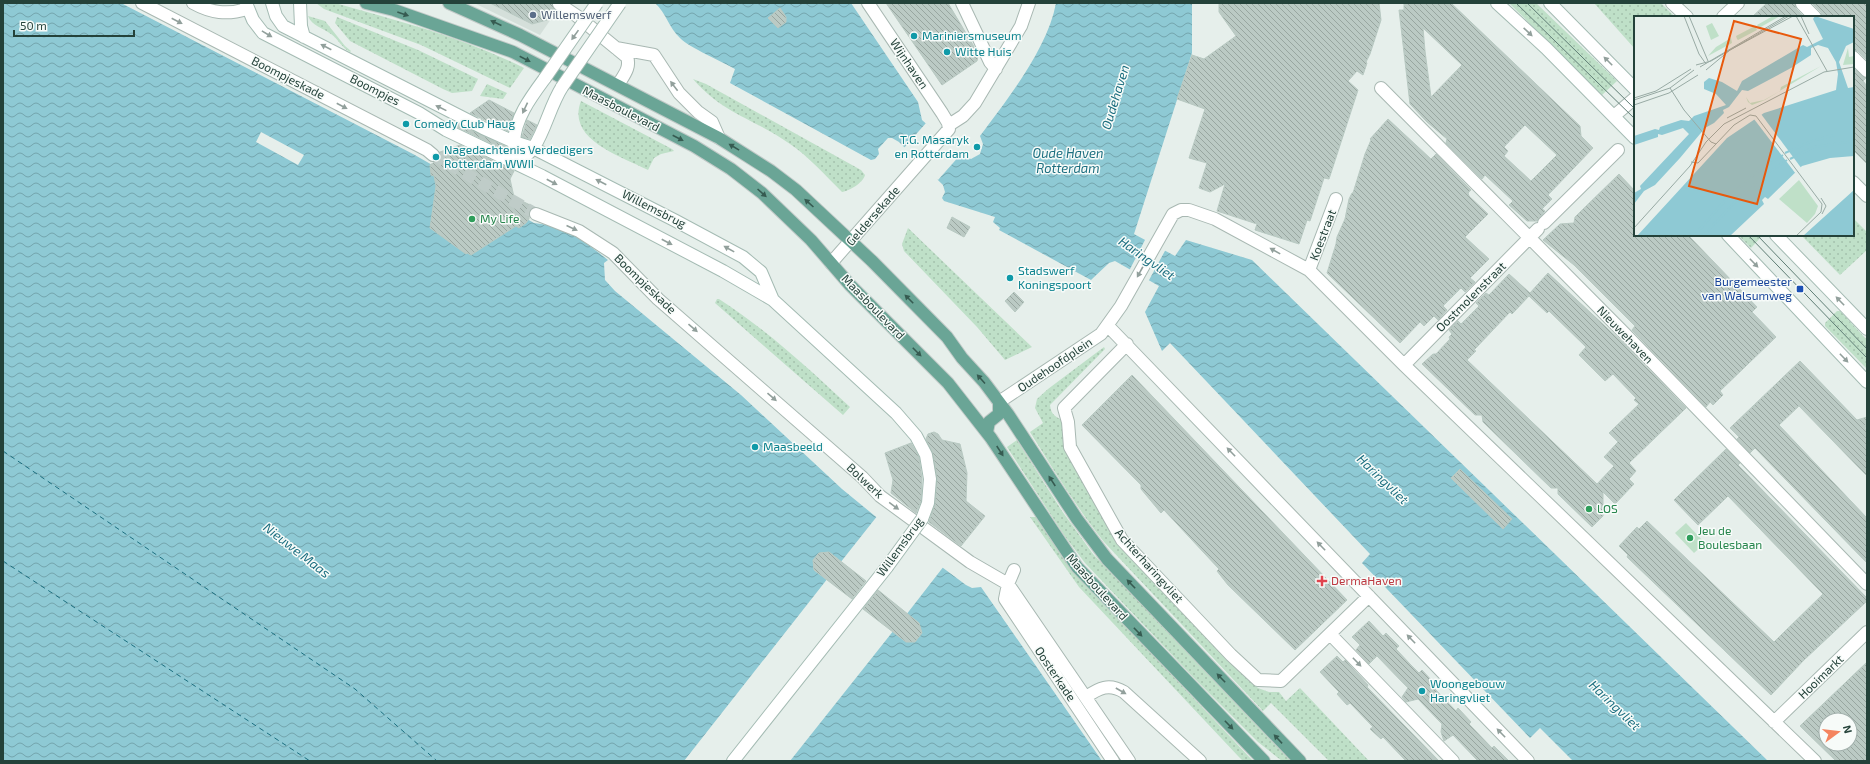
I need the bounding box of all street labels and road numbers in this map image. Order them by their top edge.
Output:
street label: Wijnhaven [887,36,932,92]
street label: Boompjeskade [249,53,327,102]
street label: Boompjes [348,71,403,109]
street label: Maasboulevard [581,83,662,134]
street label: Geldersekade [843,183,902,248]
street label: Willemsbrug [620,186,689,230]
street label: Koestraat [1306,207,1338,262]
street label: Boompjeskade [611,250,679,317]
street label: Oostmolenstraat [1432,258,1508,334]
street label: Maasboulevard [839,271,908,342]
street label: Nieuwehaven [1595,303,1657,366]
street label: Oudehoofdplein [1014,334,1094,394]
street label: Bolwerk [844,460,887,501]
street label: Willemsbrug [873,514,926,579]
street label: Achterharingvliet [1113,525,1187,606]
street label: Maasboulevard [1064,550,1131,622]
street label: Oosterkade [1032,644,1079,703]
street label: Hooimarkt [1795,651,1846,701]

